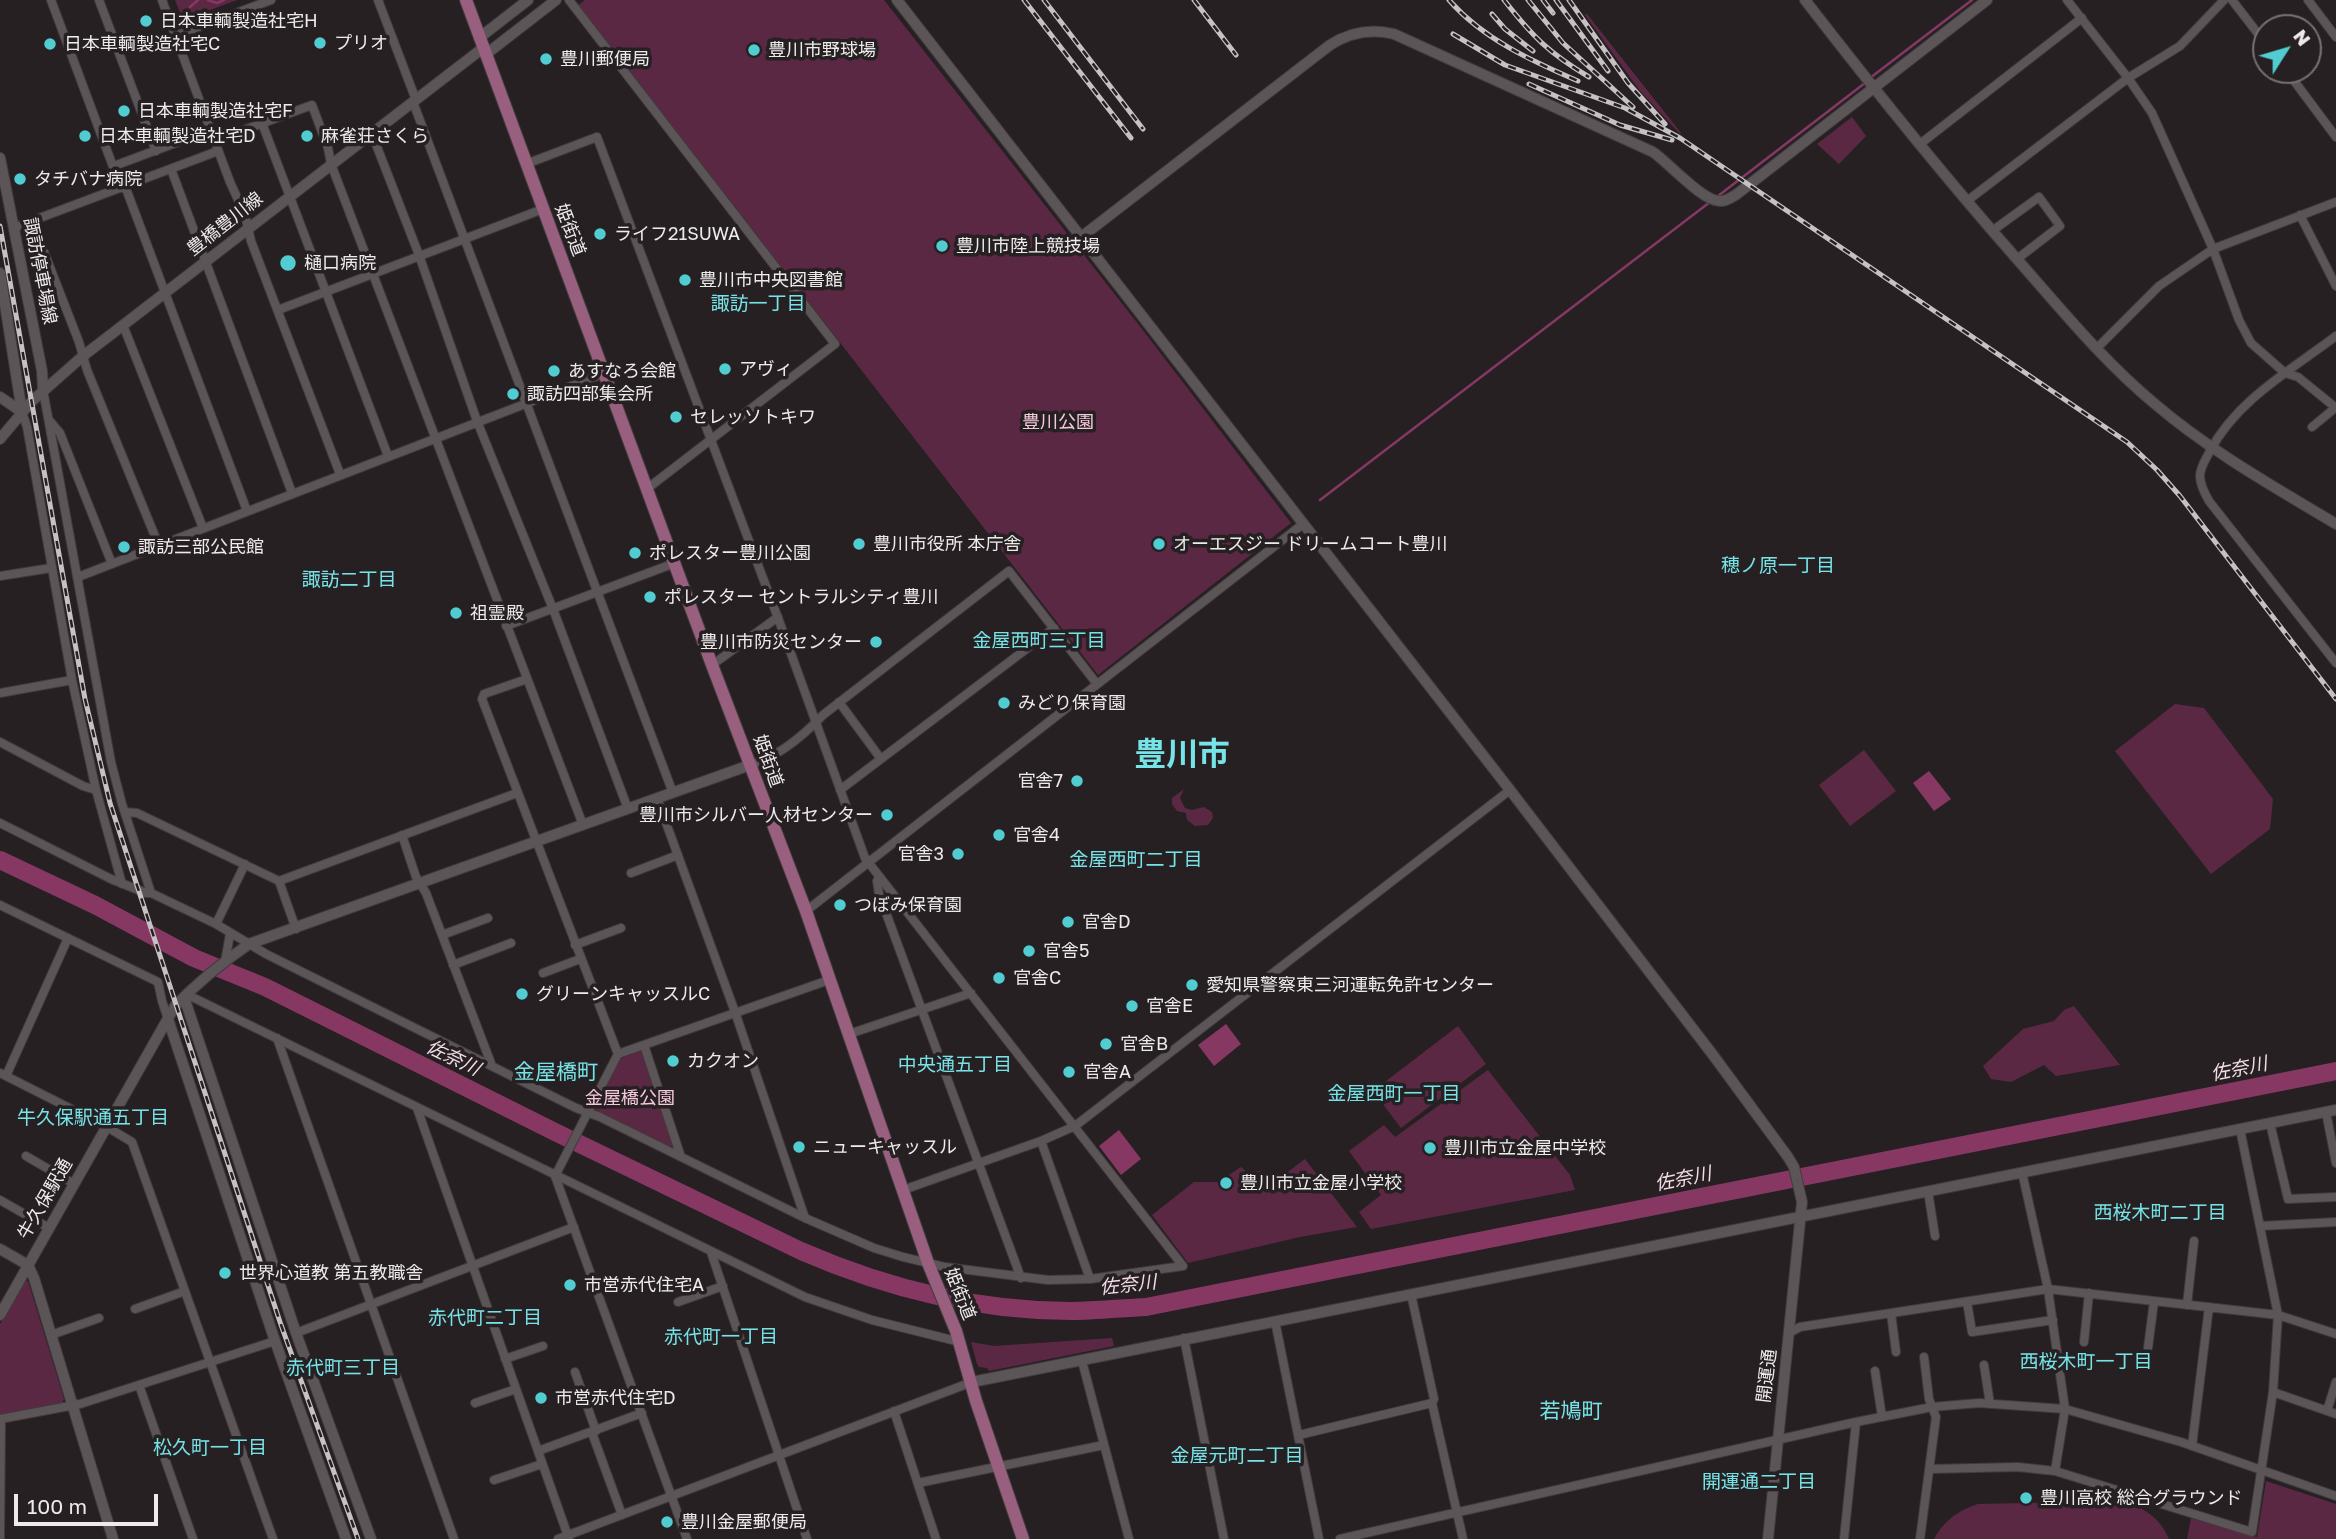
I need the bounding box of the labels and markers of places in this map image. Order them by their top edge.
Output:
place label: 日本車輌製造社宅H [160,10,318,32]
marker: 日本車輌製造社宅H [138,13,154,29]
place label: プリオ [334,32,388,54]
place label: 日本車輌製造社宅C [64,33,220,55]
marker: プリオ [312,35,328,51]
marker: 日本車輌製造社宅C [42,36,58,52]
place label: 豊川市野球場 [768,39,876,61]
marker: 豊川市野球場 [746,42,762,58]
place label: 豊川郵便局 [560,48,650,70]
marker: 豊川郵便局 [538,51,554,67]
place label: 日本車輌製造社宅F [138,100,293,122]
marker: 日本車輌製造社宅F [116,103,132,119]
place label: 日本車輌製造社宅D [99,125,256,147]
place label: 麻雀荘さくら [321,125,429,147]
marker: 日本車輌製造社宅D [77,128,93,144]
marker: 麻雀荘さくら [299,128,315,144]
place label: タチバナ病院 [34,168,142,190]
marker: タチバナ病院 [12,171,28,187]
place label: ライフ21SUWA [614,223,740,245]
marker: ライフ21SUWA [592,226,608,242]
place label: 豊川市陸上競技場 [956,235,1100,257]
marker: 豊川市陸上競技場 [934,238,950,254]
place label: 樋口病院 [304,252,376,274]
marker: 樋口病院 [278,253,298,273]
place label: 豊川市中央図書館 [699,269,843,291]
marker: 豊川市中央図書館 [677,272,693,288]
place label: アヴィ [739,358,793,380]
place label: あすなろ会館 [568,360,676,382]
marker: アヴィ [717,361,733,377]
marker: あすなろ会館 [546,363,562,379]
place label: 諏訪四部集会所 [527,383,653,405]
marker: 諏訪四部集会所 [505,386,521,402]
place label: セレッソトキワ [690,406,816,428]
marker: セレッソトキワ [668,409,684,425]
place label: 豊川市役所 本庁舎 [873,533,1021,555]
place label: オーエスジー ドリームコート豊川 [1173,533,1447,555]
place label: 諏訪三部公民館 [138,536,264,558]
marker: 豊川市役所 本庁舎 [851,536,867,552]
marker: オーエスジー ドリームコート豊川 [1151,536,1167,552]
marker: 諏訪三部公民館 [116,539,132,555]
place label: ポレスター豊川公園 [649,542,811,564]
marker: ポレスター豊川公園 [627,545,643,561]
place label: ポレスター セントラルシティ豊川 [664,586,938,608]
marker: ポレスター セントラルシティ豊川 [642,589,658,605]
place label: 祖霊殿 [470,602,524,624]
marker: 祖霊殿 [448,605,464,621]
place label: 豊川市防災センター [700,631,862,653]
marker: 豊川市防災センター [868,634,884,650]
place label: みどり保育園 [1018,692,1126,714]
marker: みどり保育園 [996,695,1012,711]
place label: 官舎7 [1017,770,1063,792]
marker: 官舎7 [1069,773,1085,789]
place label: 豊川市シルバー人材センター [639,804,873,826]
marker: 豊川市シルバー人材センター [879,807,895,823]
place label: 官舎4 [1013,824,1060,846]
marker: 官舎4 [991,827,1007,843]
place label: 官舎3 [897,843,944,865]
marker: 官舎3 [950,846,966,862]
place label: つぼみ保育園 [854,894,962,916]
marker: つぼみ保育園 [832,897,848,913]
place label: 官舎D [1082,911,1131,933]
marker: 官舎D [1060,914,1076,930]
place label: 官舎5 [1043,940,1089,962]
marker: 官舎5 [1021,943,1037,959]
place label: 官舎C [1013,967,1061,989]
marker: 官舎C [991,970,1007,986]
place label: 愛知県警察東三河運転免許センター [1206,974,1494,996]
marker: 愛知県警察東三河運転免許センター [1184,977,1200,993]
place label: グリーンキャッスルC [536,983,710,1005]
marker: グリーンキャッスルC [514,986,530,1002]
place label: 官舎E [1146,995,1193,1017]
marker: 官舎E [1124,998,1140,1014]
place label: 官舎B [1120,1033,1168,1055]
marker: 官舎B [1098,1036,1114,1052]
place label: カクオン [687,1050,759,1072]
marker: カクオン [665,1053,681,1069]
place label: 官舎A [1083,1061,1131,1083]
marker: 官舎A [1061,1064,1077,1080]
place label: ニューキャッスル [813,1136,957,1158]
place label: 豊川市立金屋中学校 [1444,1137,1606,1159]
marker: ニューキャッスル [791,1139,807,1155]
marker: 豊川市立金屋中学校 [1422,1140,1438,1156]
place label: 豊川市立金屋小学校 [1240,1172,1402,1194]
marker: 豊川市立金屋小学校 [1218,1175,1234,1191]
place label: 世界心道教 第五教職舎 [239,1262,423,1284]
marker: 世界心道教 第五教職舎 [217,1265,233,1281]
place label: 市営赤代住宅A [584,1274,704,1296]
marker: 市営赤代住宅A [562,1277,578,1293]
place label: 市営赤代住宅D [555,1387,676,1409]
marker: 市営赤代住宅D [533,1390,549,1406]
place label: 豊川高校 総合グラウンド [2040,1487,2242,1509]
marker: 豊川高校 総合グラウンド [2018,1490,2034,1506]
place label: 豊川金屋郵便局 [681,1511,807,1533]
marker: 豊川金屋郵便局 [659,1514,675,1530]

